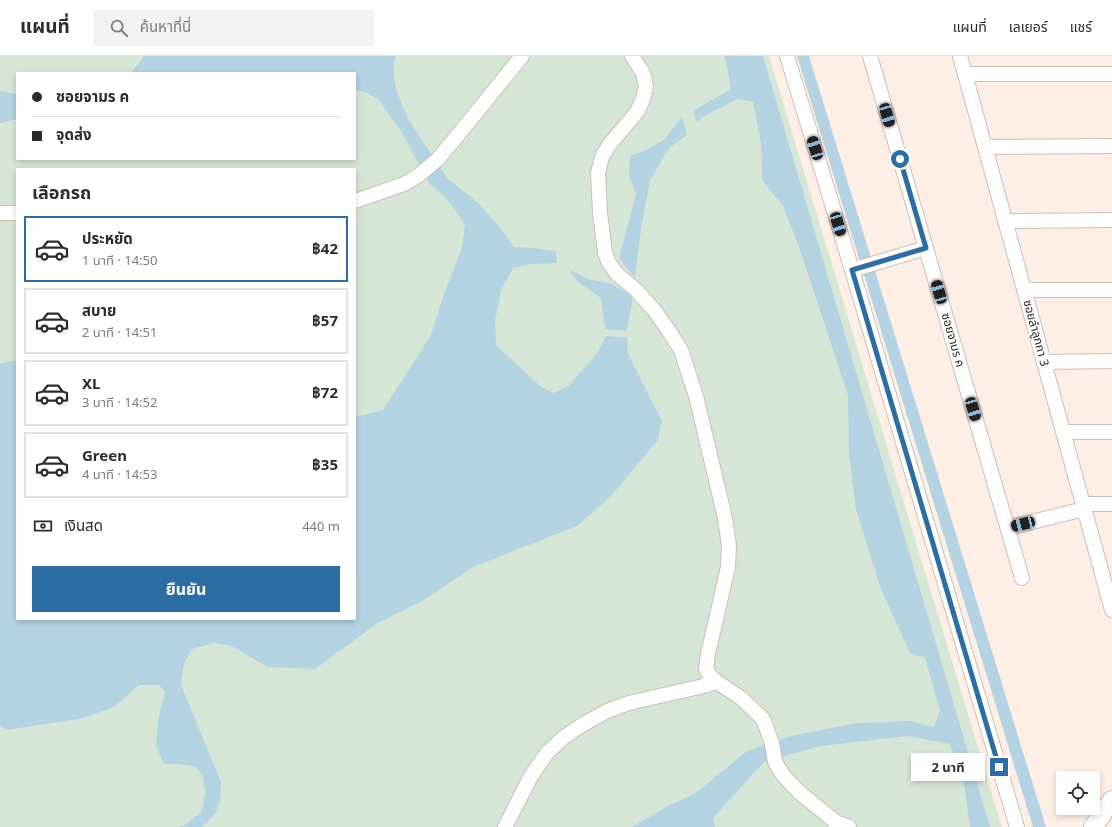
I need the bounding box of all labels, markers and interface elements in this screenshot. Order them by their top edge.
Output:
search box [94,10,374,46]
text: แผนที่ [20,13,70,39]
text: ค้นหาที่นี่ [140,16,191,36]
icon: search [108,17,130,39]
text: แผนที่ [953,17,987,36]
text: เลเยอร์ [1009,17,1048,36]
text: แชร์ [1070,17,1092,36]
text: ซอยจามร ค [56,86,129,106]
car [878,102,896,128]
text: จุดส่ง [56,124,92,144]
car [806,135,824,161]
route start [891,150,909,168]
text: เลือกรถ [32,180,91,204]
car [829,211,847,237]
text: ประหยัด [82,228,133,248]
icon: car [34,231,70,267]
text: ฿42 [312,238,338,258]
text: 1 นาที · 14:50 [82,251,157,269]
car [930,279,948,305]
street label: ซอยลำลูกกา 3 [1019,298,1054,368]
text: สบาย [82,300,116,320]
icon: car [34,303,70,339]
text: ฿57 [312,310,338,330]
street label: ซอยจามร ค [938,311,969,369]
text: 2 นาที · 14:51 [82,323,157,341]
text: XL [82,373,100,393]
icon: car [34,375,70,411]
text: ฿72 [312,382,338,402]
text: 3 นาที · 14:52 [82,393,157,411]
car [964,396,982,422]
text: Green [82,445,127,465]
icon: car [34,447,70,483]
text: ฿35 [312,454,338,474]
text: 4 นาที · 14:53 [82,465,157,483]
icon: cash [32,515,54,537]
text: เงินสด [64,515,103,535]
car [1010,515,1036,533]
text: 440 m [302,517,340,535]
button: ยืนยัน [32,566,340,612]
callout: 2 นาที [911,753,985,781]
text: 2 นาที [931,758,965,776]
route end [990,758,1008,776]
map controls [1056,771,1100,815]
button: locate [1056,771,1100,815]

